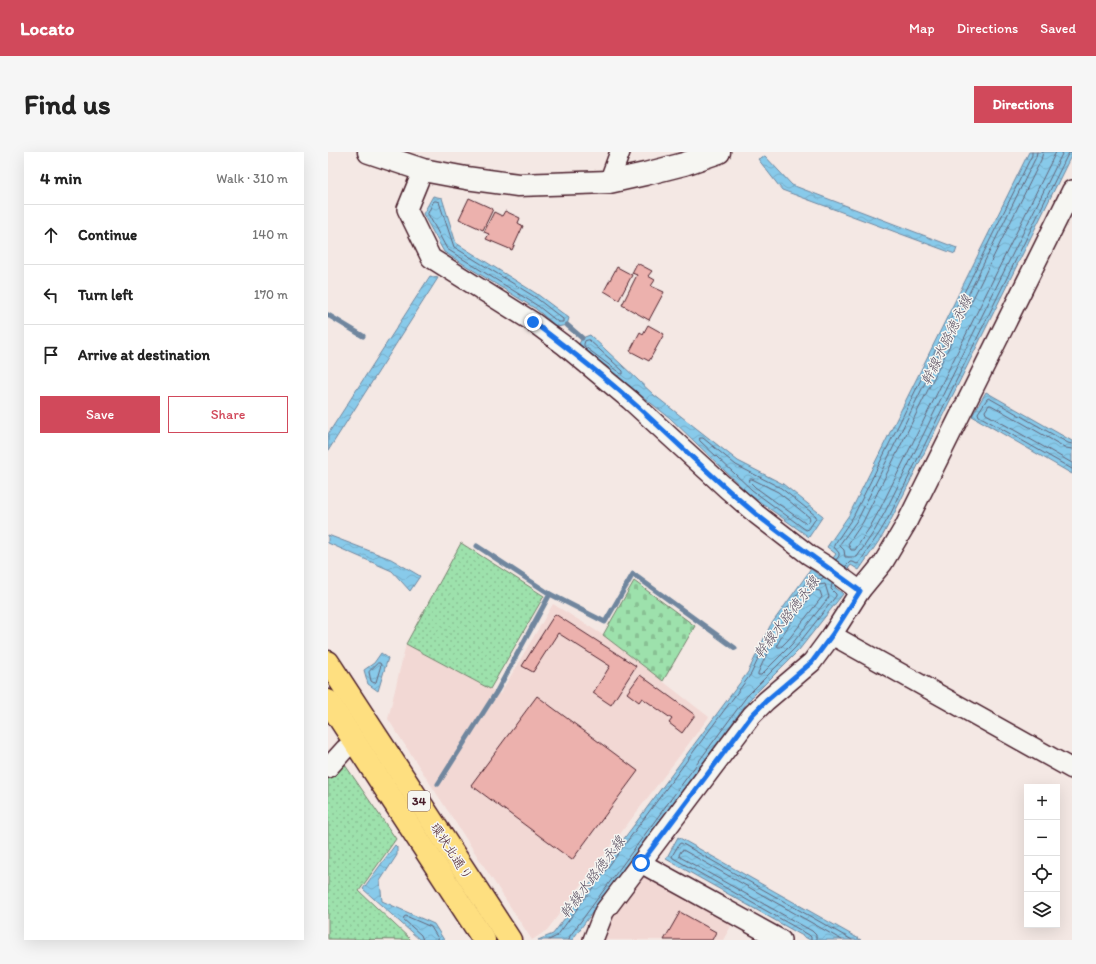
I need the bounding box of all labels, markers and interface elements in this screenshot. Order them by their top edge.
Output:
text: Locato [20,17,74,40]
text: Map [909,20,935,37]
text: Directions [957,20,1018,37]
text: Saved [1040,20,1076,37]
button: Directions [974,86,1072,123]
text: Find us [24,87,111,121]
text: 4 min [40,168,82,188]
text: Walk · 310 m [216,171,288,186]
icon: ahead [40,224,62,246]
text: Continue [78,226,137,244]
text: 140 m [252,227,288,242]
icon: left [40,284,62,306]
text: Turn left [78,286,133,304]
text: 170 m [254,287,288,302]
water label: 幹線水路徳永線 [917,292,976,388]
route end [524,313,542,331]
icon: arrive [40,344,62,366]
text: Arrive at destination [78,346,210,364]
button: Save [40,396,160,433]
button: Share [168,396,288,433]
water label: 幹線水路徳永線 [750,572,823,662]
map controls [1024,784,1060,928]
button: + [1024,784,1060,820]
road number: 34 [408,791,430,811]
street label: 環状北通り [428,820,476,883]
button: − [1024,820,1060,856]
water label: 幹線水路徳永線 [556,832,629,922]
route start [632,854,650,872]
button: locate [1024,856,1060,892]
button: layers [1024,892,1060,928]

